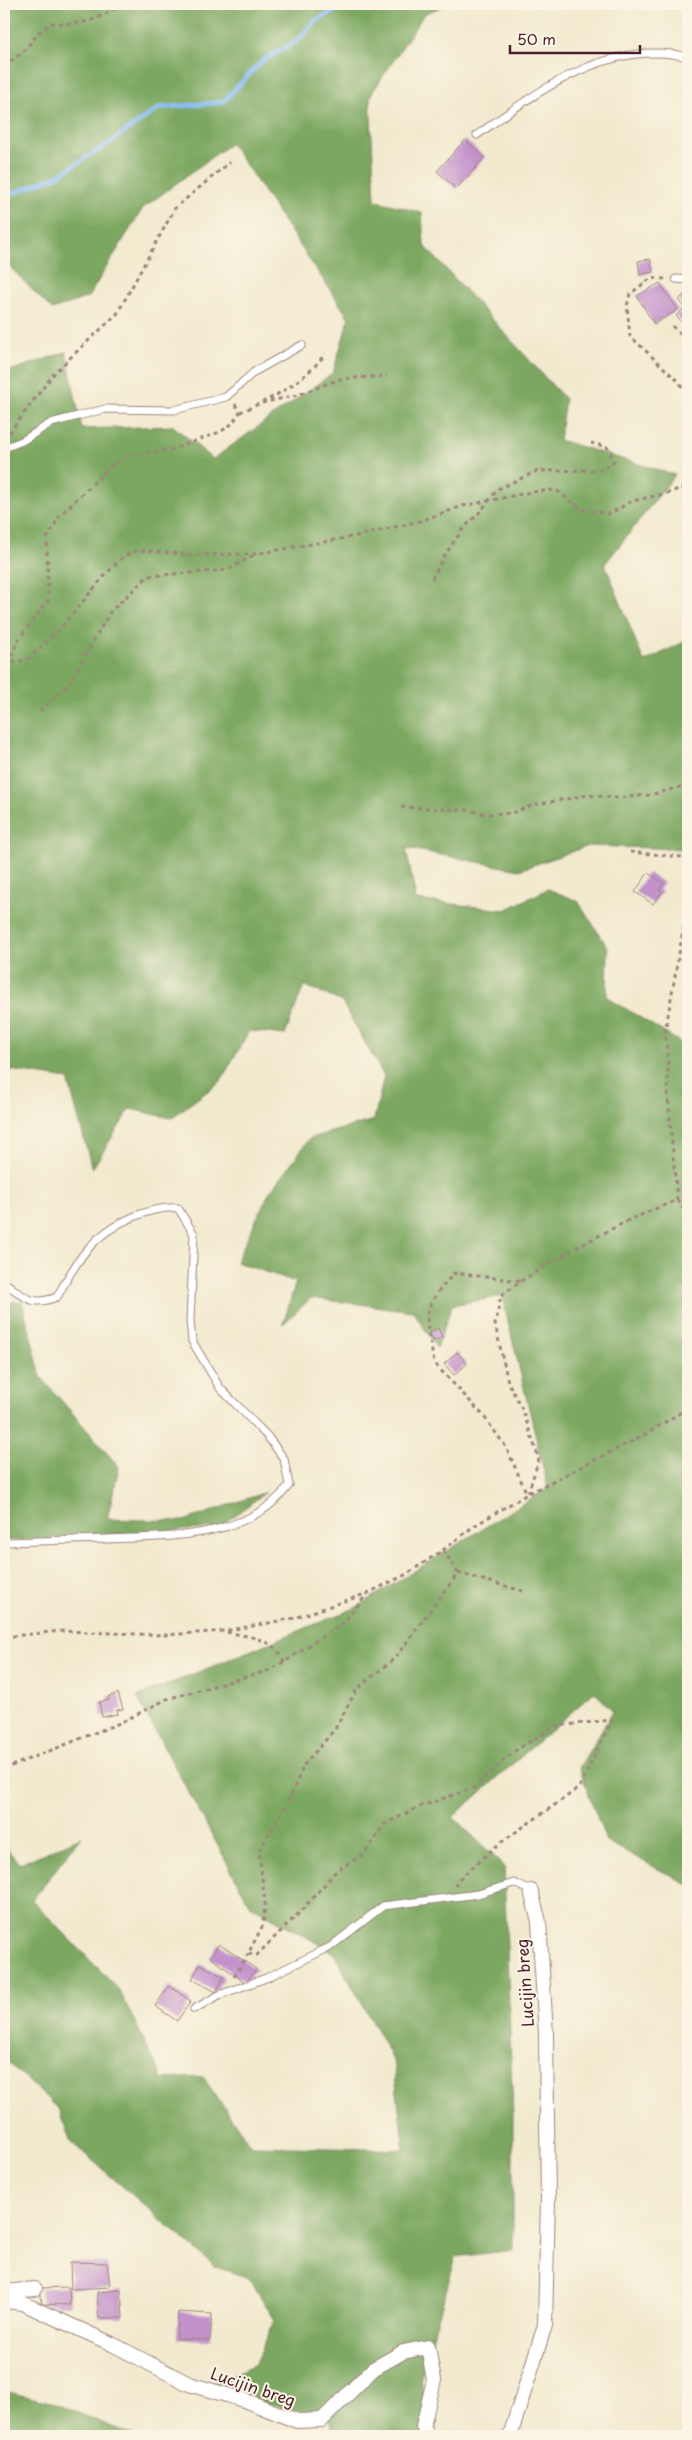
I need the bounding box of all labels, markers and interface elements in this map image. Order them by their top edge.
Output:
scale bar [510,22,640,54]
text: 50 m [517,27,556,50]
street label: Lucijin breg [509,1938,539,2028]
street label: Lucijin breg [208,2360,299,2412]

